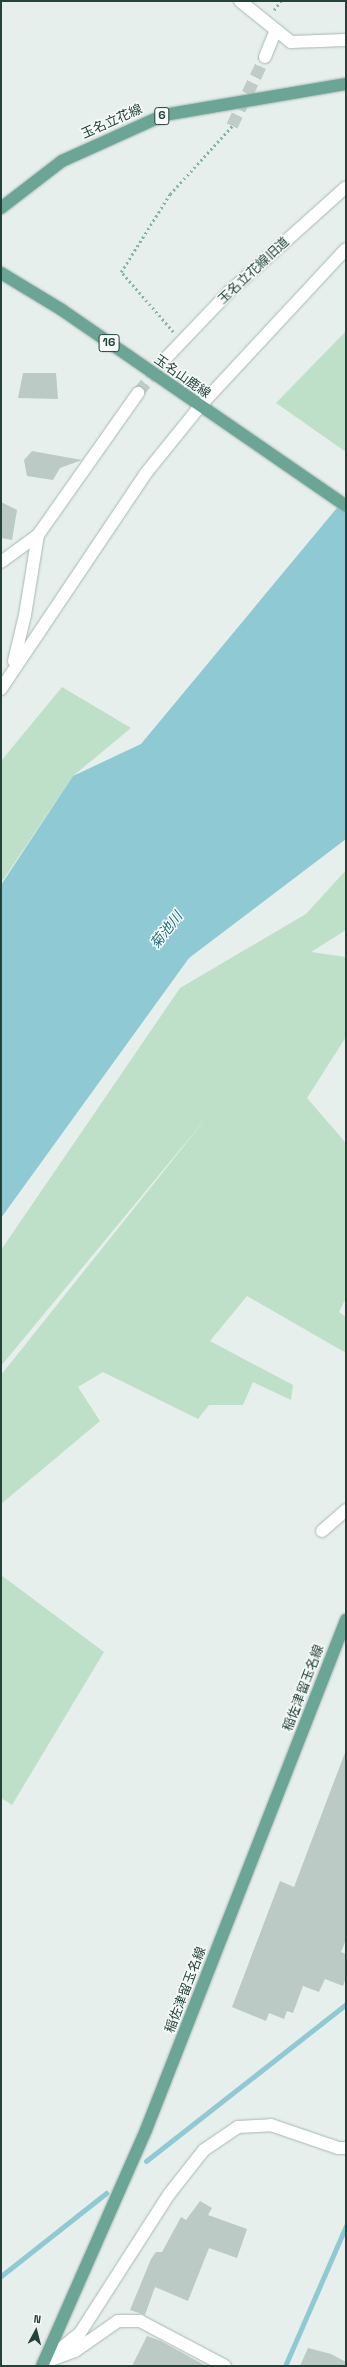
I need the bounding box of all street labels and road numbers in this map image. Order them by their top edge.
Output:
street label: 玉名立花線 [79,102,145,142]
road number: 6 [154,106,170,126]
street label: 玉名立花線旧道 [215,234,293,308]
road number: 16 [98,333,120,353]
street label: 玉名山鹿線 [151,352,213,402]
street label: 稲佐津留玉名線 [280,1643,328,1733]
street label: 稲佐津留玉名線 [162,1945,210,2035]

